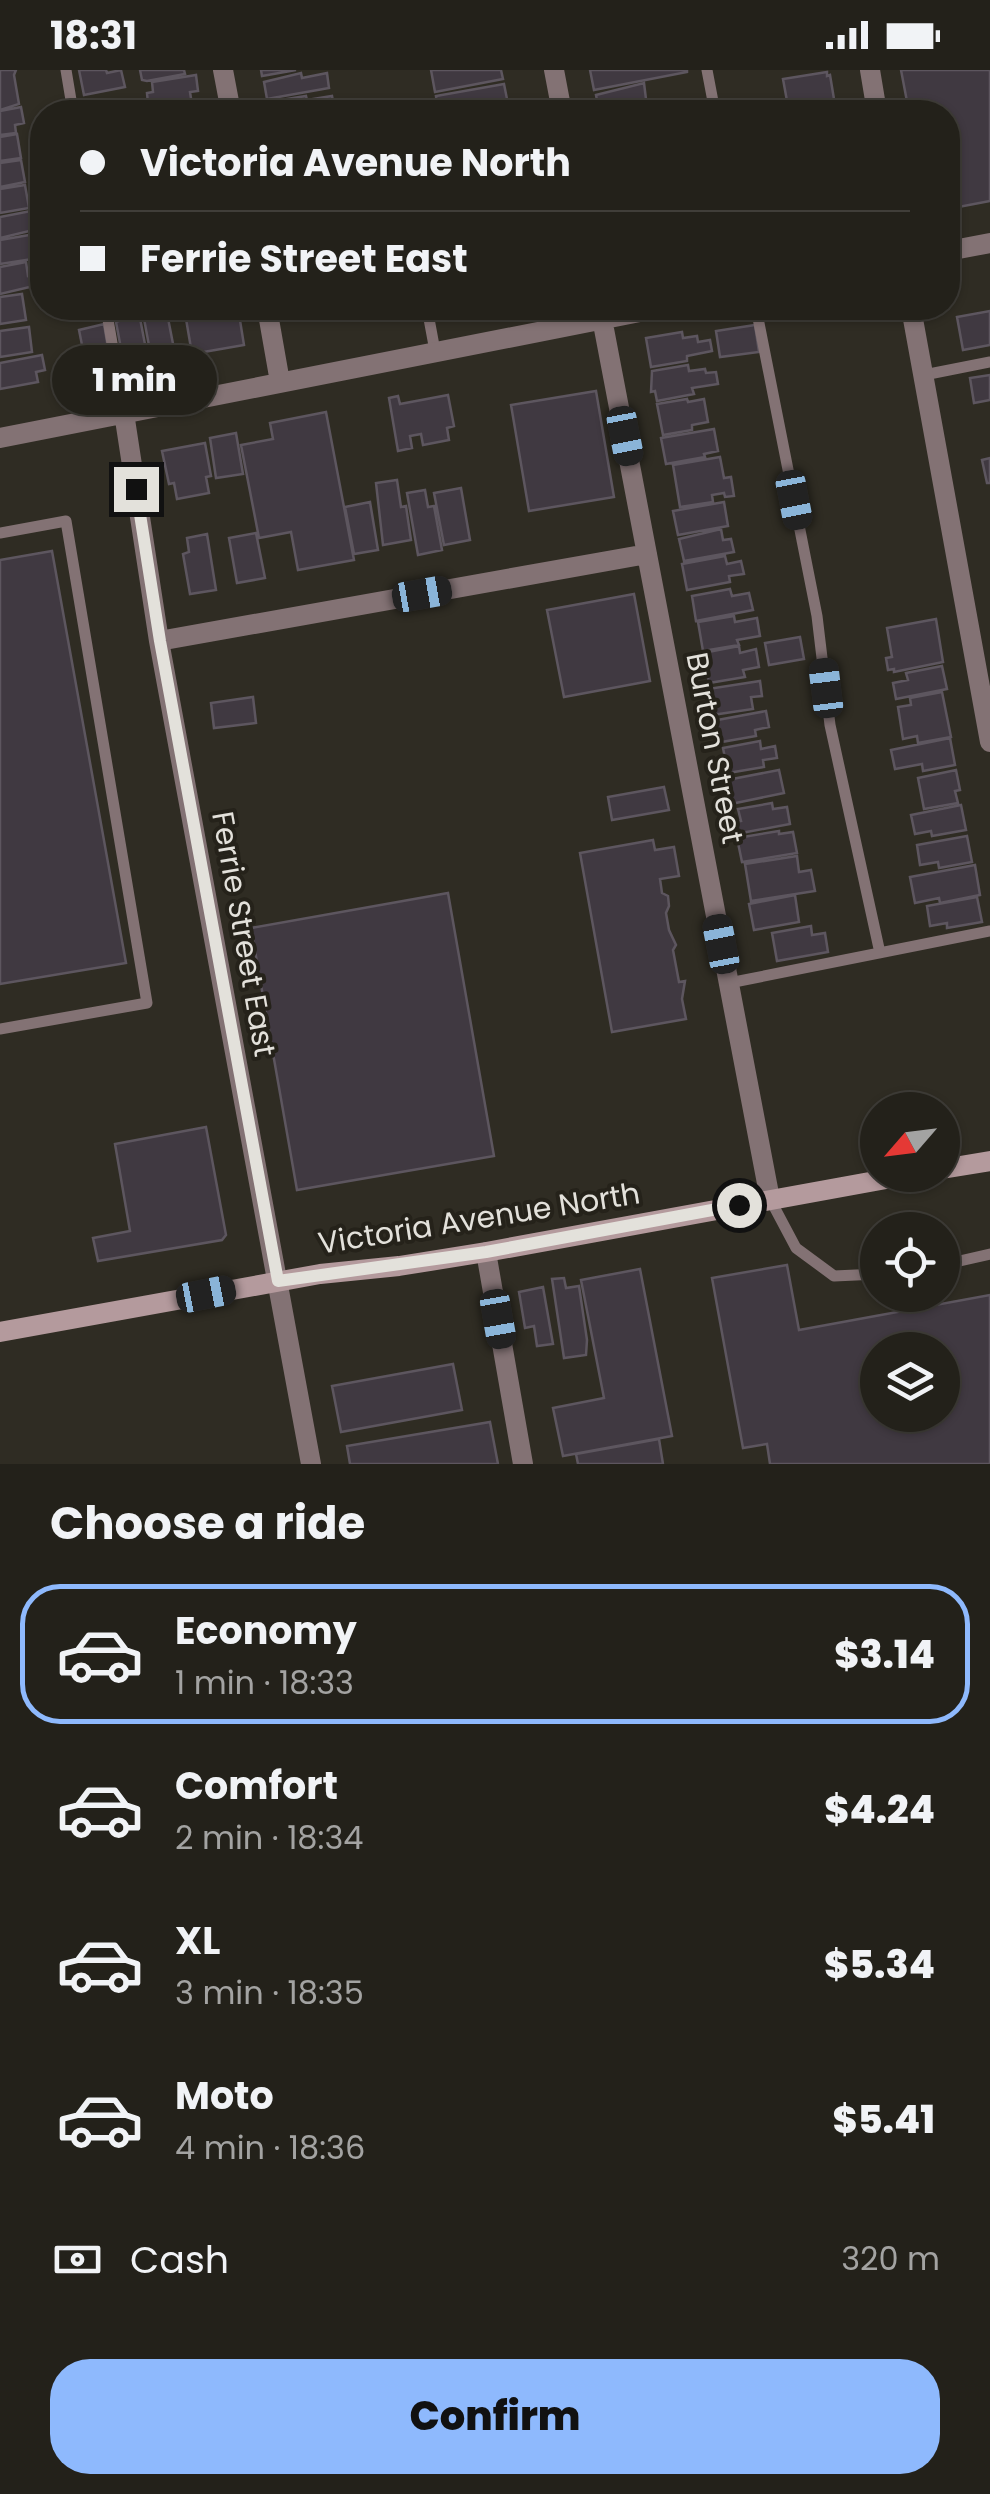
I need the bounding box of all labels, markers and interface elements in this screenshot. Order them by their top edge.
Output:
text: 18:31 [50,9,137,62]
text: Victoria Avenue North [140,136,571,189]
text: Ferrie Street East [140,232,468,285]
callout: 1 min [54,344,218,414]
text: 1 min [92,357,177,402]
car [605,404,645,468]
route end [114,467,159,512]
car [774,468,814,532]
car [390,574,454,614]
street label: Burton Street [675,649,755,847]
car [807,656,845,720]
street label: Ferrie Street East [201,808,287,1060]
car [701,912,741,976]
north arrow [860,1092,960,1192]
map controls [860,1092,960,1432]
street label: Victoria Avenue North [315,1171,643,1265]
route start [717,1183,762,1228]
button: locate [860,1212,960,1312]
car [174,1274,238,1314]
car [478,1287,518,1351]
button: layers [860,1332,960,1432]
text: Choose a ride [50,1492,365,1555]
text: Economy [175,1604,357,1657]
icon: car [55,1609,145,1699]
text: $3.14 [834,1628,935,1681]
text: 1 min · 18:33 [175,1660,354,1705]
text: Comfort [175,1759,338,1812]
icon: car [55,1764,145,1854]
text: $4.24 [824,1783,935,1836]
text: 2 min · 18:34 [175,1815,363,1860]
text: XL [175,1914,220,1967]
icon: car [55,1919,145,2009]
text: $5.34 [824,1938,935,1991]
text: 3 min · 18:35 [175,1970,364,2015]
text: Moto [175,2069,274,2122]
icon: car [55,2074,145,2164]
text: $5.41 [833,2093,935,2146]
text: 4 min · 18:36 [175,2125,365,2170]
icon: cash [50,2232,105,2287]
text: Cash [130,2233,229,2286]
text: 320 m [841,2236,940,2281]
button: Confirm [50,2359,940,2474]

